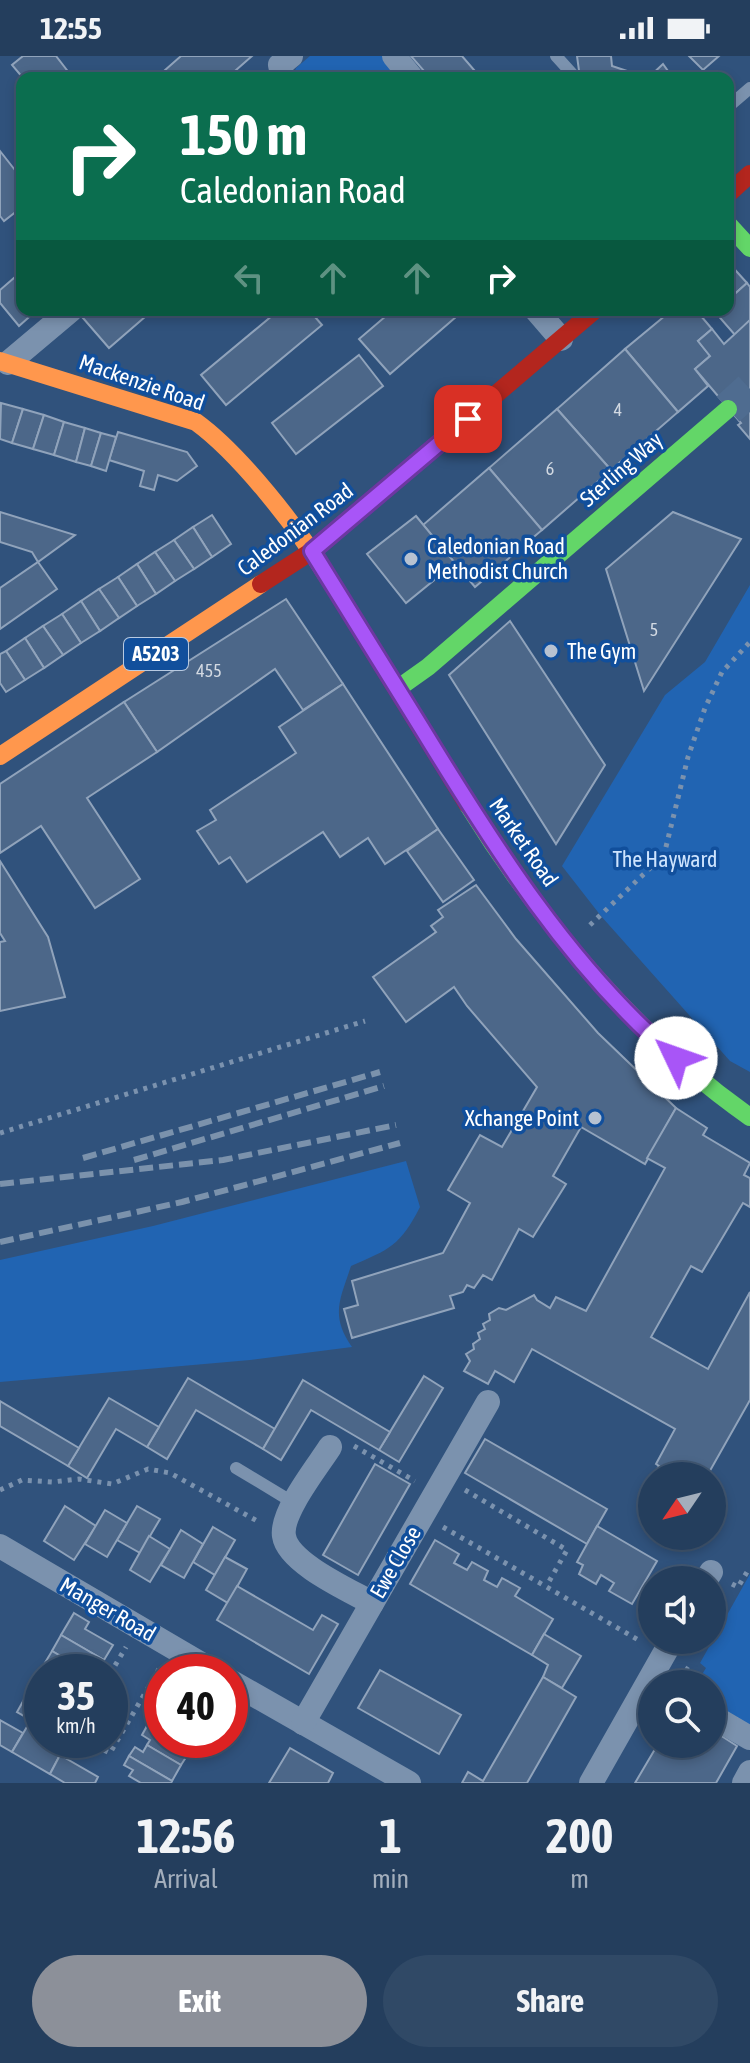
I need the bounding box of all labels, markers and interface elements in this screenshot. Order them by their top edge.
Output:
text: 12:55 [40,11,102,45]
text: 150 m [180,103,307,167]
icon: right [48,104,152,208]
text: Caledonian Road [180,169,406,211]
icon: left [227,256,271,300]
icon: ahead [311,256,355,300]
icon: ahead [395,256,439,300]
icon: right [479,256,523,300]
street label: Mackenzie Road [76,348,208,416]
pin [434,385,502,453]
icon: arrive [446,397,490,441]
house number: 4 [614,399,622,420]
street label: Sterling Way [575,426,667,512]
house number: 6 [546,458,554,479]
street label: Caledonian Road [232,477,358,581]
place label: Caledonian Road Methodist Church [427,533,568,584]
marker: Caledonian Road Methodist Church [402,550,420,568]
house number: 5 [650,619,658,640]
road number: A5203 [124,638,188,670]
place label: The Gym [567,638,636,664]
marker: The Gym [542,642,560,660]
house number: 455 [196,660,222,681]
street label: Market Road [484,793,564,891]
park label: The Hayward [612,846,718,872]
position arrow [634,1016,718,1100]
place label: Xchange Point [465,1105,579,1131]
marker: Xchange Point [586,1109,604,1127]
north arrow [638,1462,726,1550]
map controls [638,1462,726,1758]
street label: Ewe Close [364,1521,426,1603]
button: sound [638,1566,726,1654]
street label: Manger Road [56,1571,160,1647]
speed limit sign: 40 [144,1654,248,1758]
button: search [638,1670,726,1758]
text: 35 [57,1673,95,1718]
text: km/h [56,1714,96,1737]
text: 12:56 [137,1808,235,1863]
text: 1 [379,1808,402,1863]
text: 200 [546,1808,613,1863]
text: Arrival [154,1864,218,1894]
text: min [372,1864,409,1894]
text: m [570,1864,589,1894]
button: Exit [32,1955,367,2047]
button: Share [383,1955,718,2047]

